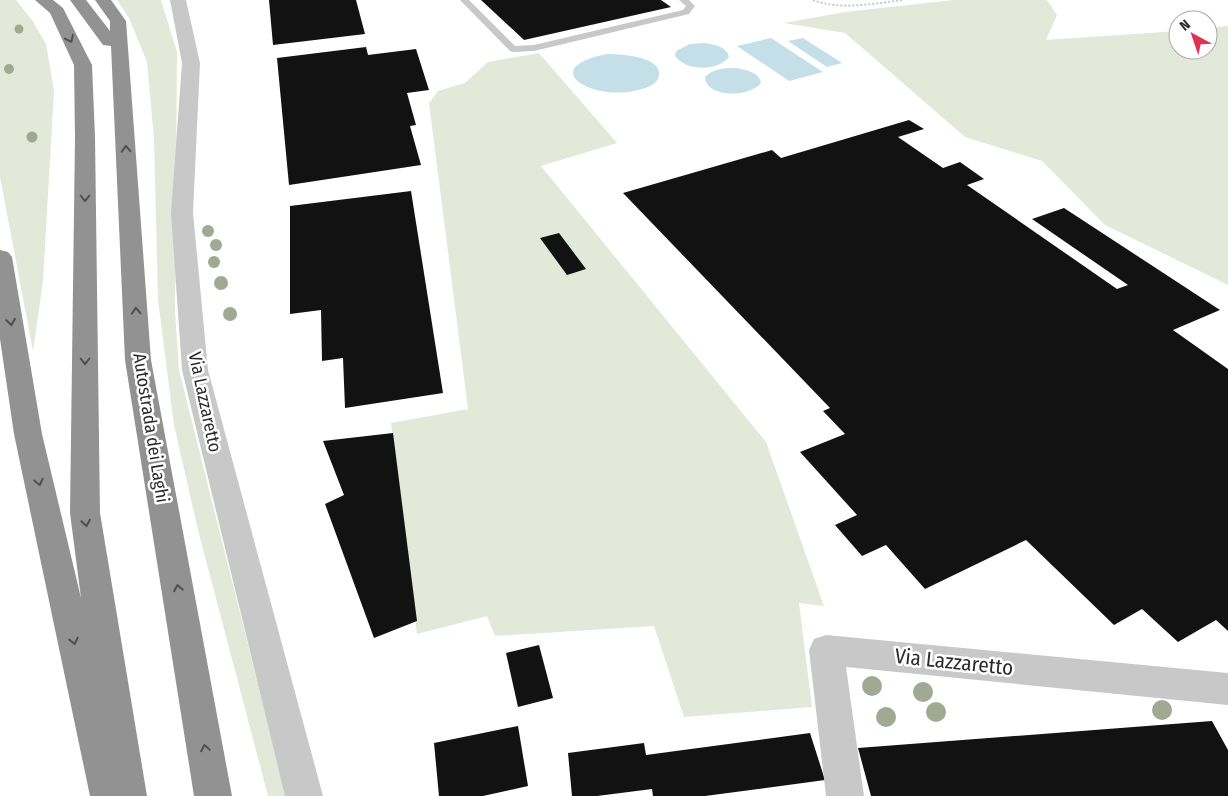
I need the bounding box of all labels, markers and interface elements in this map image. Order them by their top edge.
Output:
north arrow [1168,10,1218,60]
text: N [1176,16,1194,35]
one-way arrow [64,34,74,43]
one-way arrow [121,145,132,153]
one-way arrow [80,195,90,203]
one-way arrow [130,307,141,315]
one-way arrow [5,319,16,327]
street label: Via Lazzaretto [184,350,226,454]
street label: Autostrada dei Laghi [128,352,174,504]
one-way arrow [80,358,90,365]
one-way arrow [33,478,44,487]
one-way arrow [81,519,91,528]
one-way arrow [173,583,183,592]
one-way arrow [69,636,79,645]
street label: Via Lazzaretto [894,643,1014,681]
one-way arrow [201,744,211,752]

